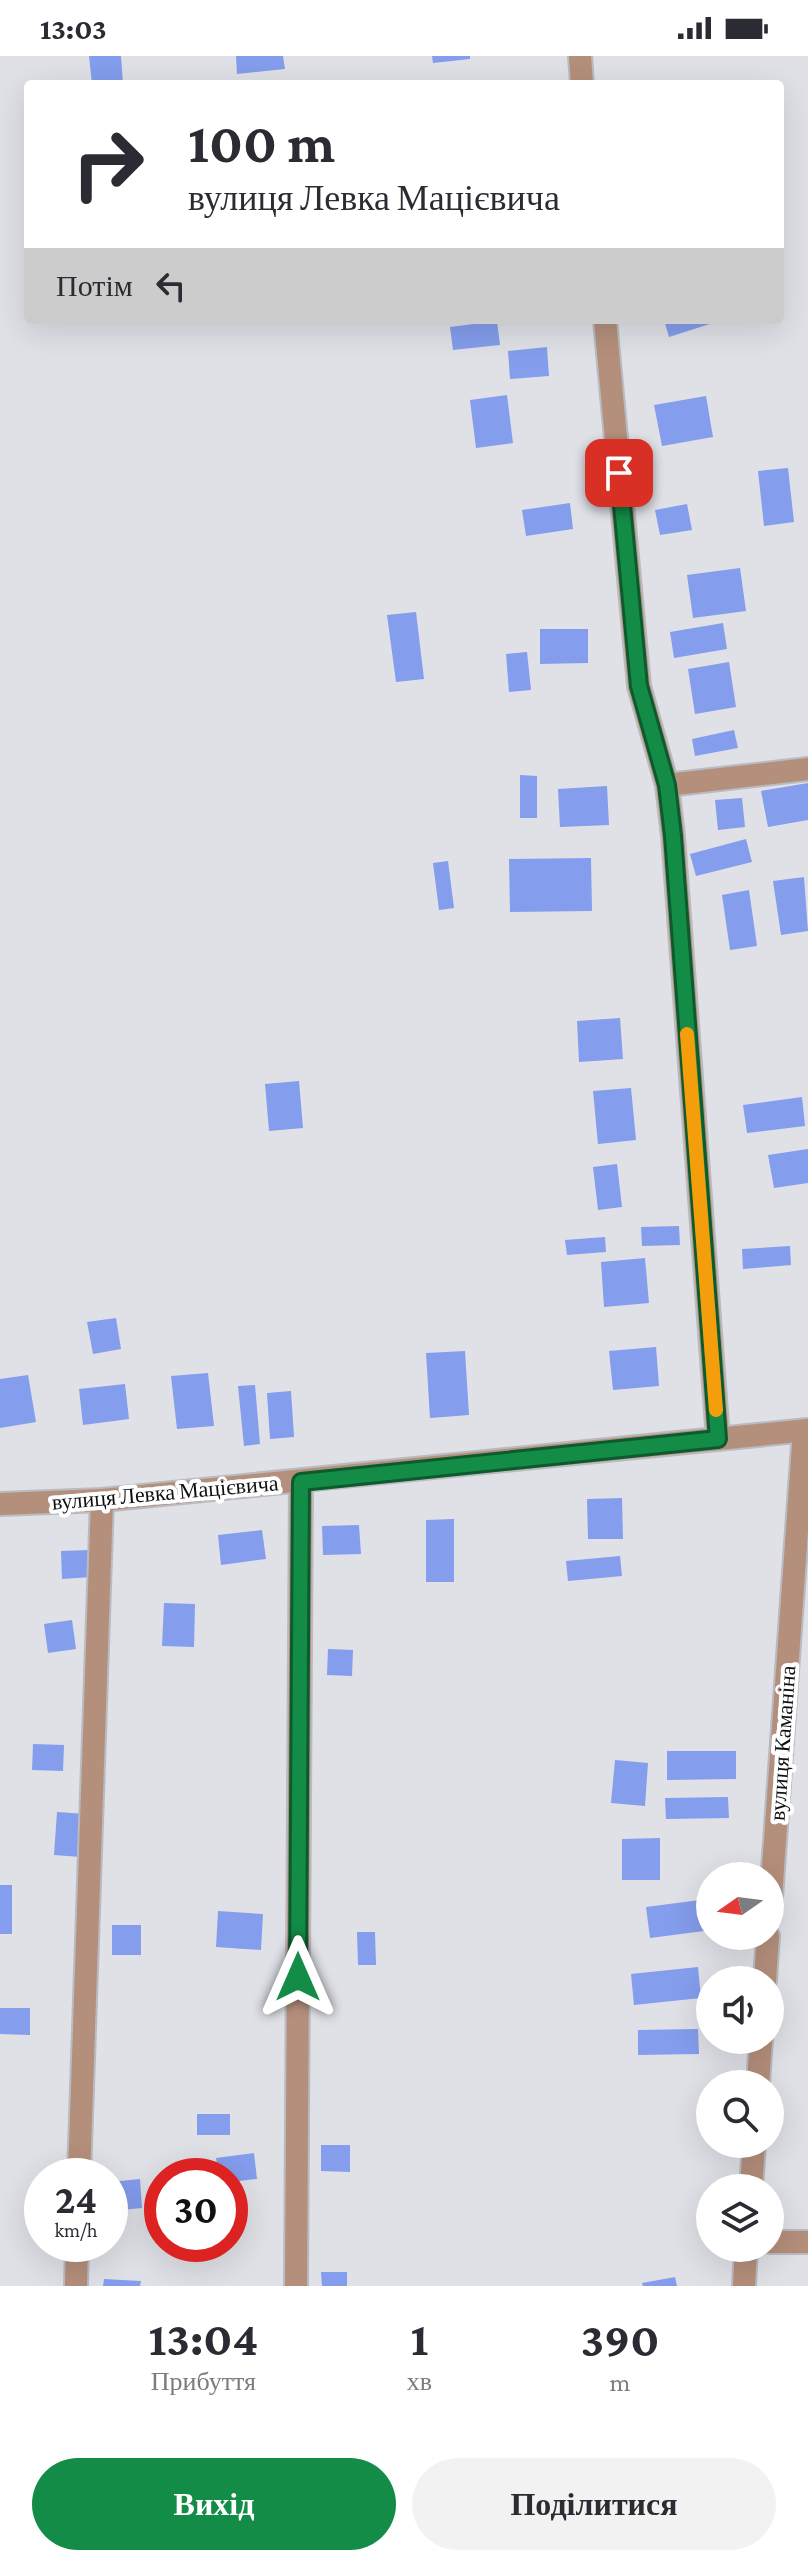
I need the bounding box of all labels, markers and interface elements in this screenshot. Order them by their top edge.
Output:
text: 13:03 [40,12,107,45]
icon: right [56,112,160,216]
text: 100 m [188,112,335,174]
text: вулиця Левка Мацієвича [188,178,560,218]
icon: left [149,264,193,308]
text: Потім [56,269,133,302]
pin [585,439,653,507]
icon: arrive [597,451,641,495]
street label: вулиця Левка Мацієвича [51,1470,280,1515]
street label: вулиця Каманіна [765,1664,800,1821]
north arrow [696,1862,784,1950]
map controls [696,1862,784,2262]
position arrow [256,1935,340,2019]
button: sound [696,1966,784,2054]
button: search [696,2070,784,2158]
speed limit sign: 30 [144,2158,248,2262]
button: layers [696,2174,784,2262]
text: 24 [55,2177,97,2222]
text: km/h [54,2219,98,2241]
text: 13:04 [149,2312,258,2365]
text: 1 [411,2312,428,2365]
text: 390 [581,2313,659,2366]
text: Прибуття [151,2367,256,2396]
text: хв [407,2367,432,2396]
text: m [610,2368,631,2397]
button: Вихід [32,2458,396,2550]
button: Поділитися [412,2458,776,2550]

